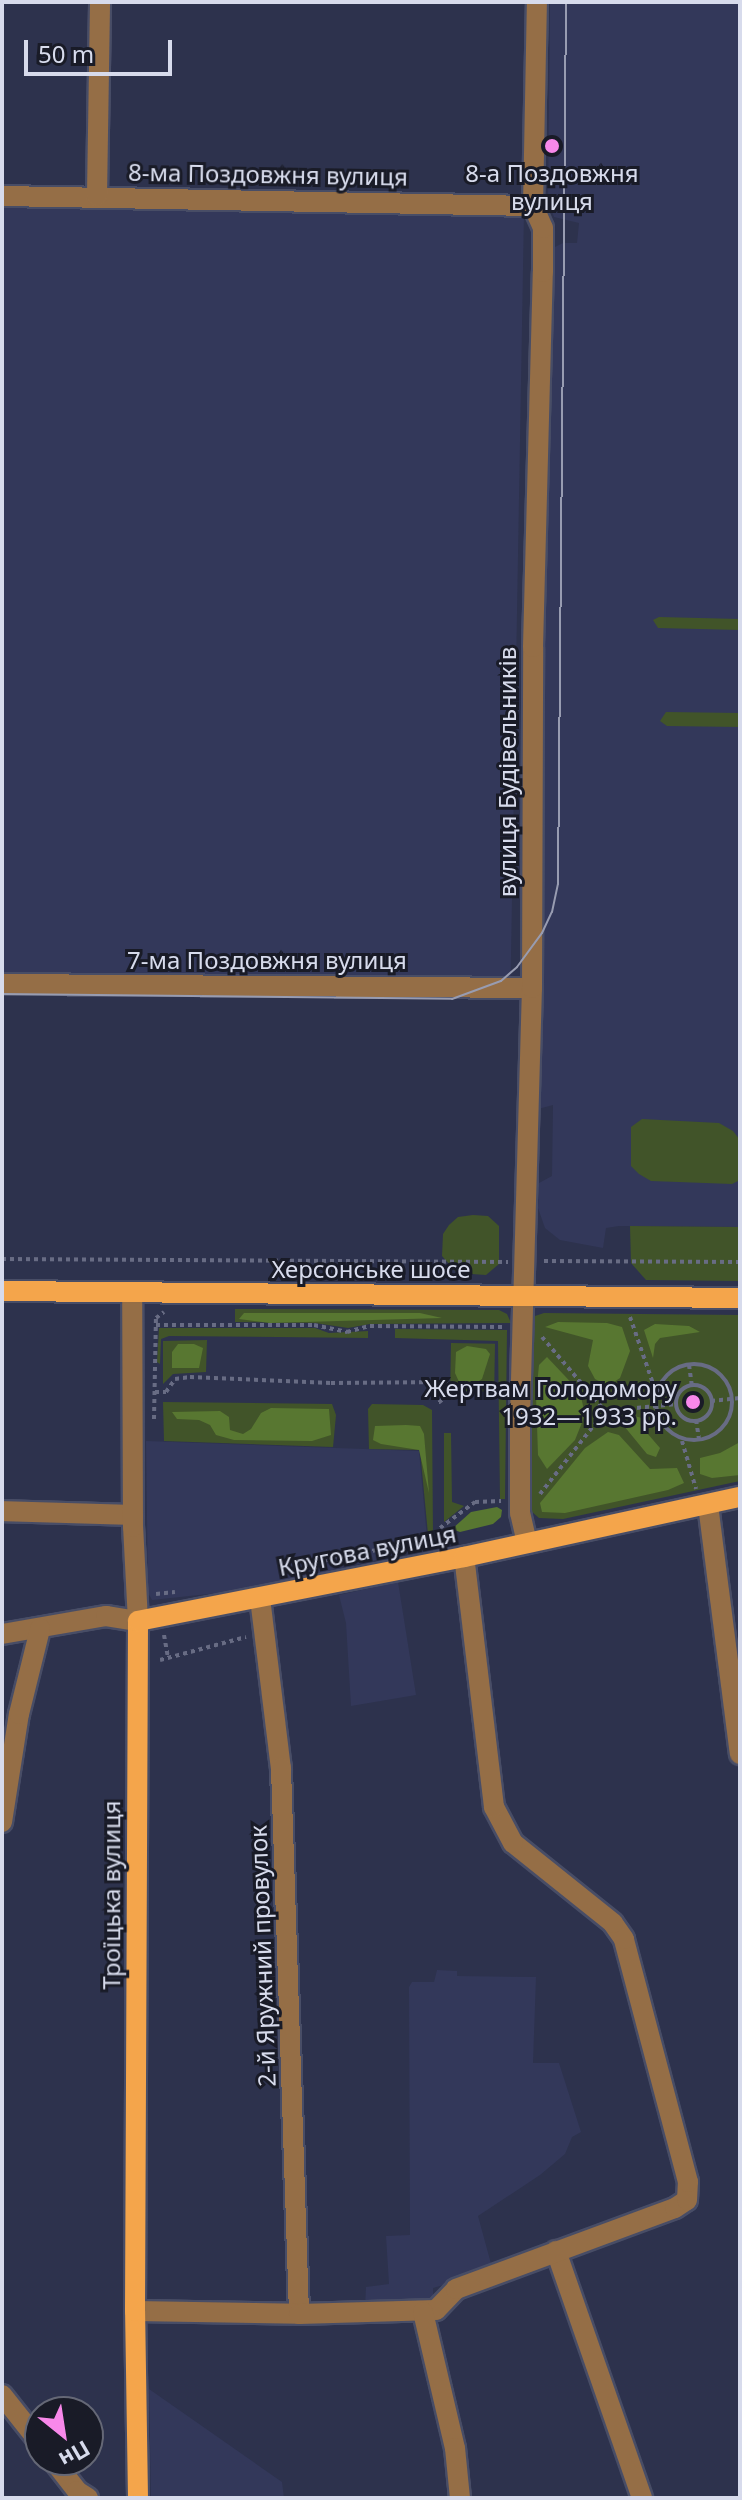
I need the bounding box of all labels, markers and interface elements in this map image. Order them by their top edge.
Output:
scale bar [28,24,176,74]
text: 50 m [38,37,94,70]
marker: 8-а Поздовжня вулиця [543,137,561,155]
street label: 8-ма Поздовжня вулиця [128,157,408,191]
place label: 8-а Поздовжня вулиця [465,159,639,215]
street label: вулиця Будівельників [493,647,521,897]
street label: 7-ма Поздовжня вулиця [127,946,407,974]
street label: Херсонське шосе [271,1255,471,1283]
place label: Жертвам Голодомору 1932—1933 рр. [424,1374,677,1430]
marker: Жертвам Голодомору 1932—1933 рр. [684,1393,702,1411]
street label: Кругова вулиця [276,1519,458,1581]
street label: Троїцька вулиця [97,1800,125,1990]
street label: 2-й Яружний провулок [243,1825,281,2087]
north arrow [24,2396,104,2476]
text: Пн [54,2434,96,2476]

